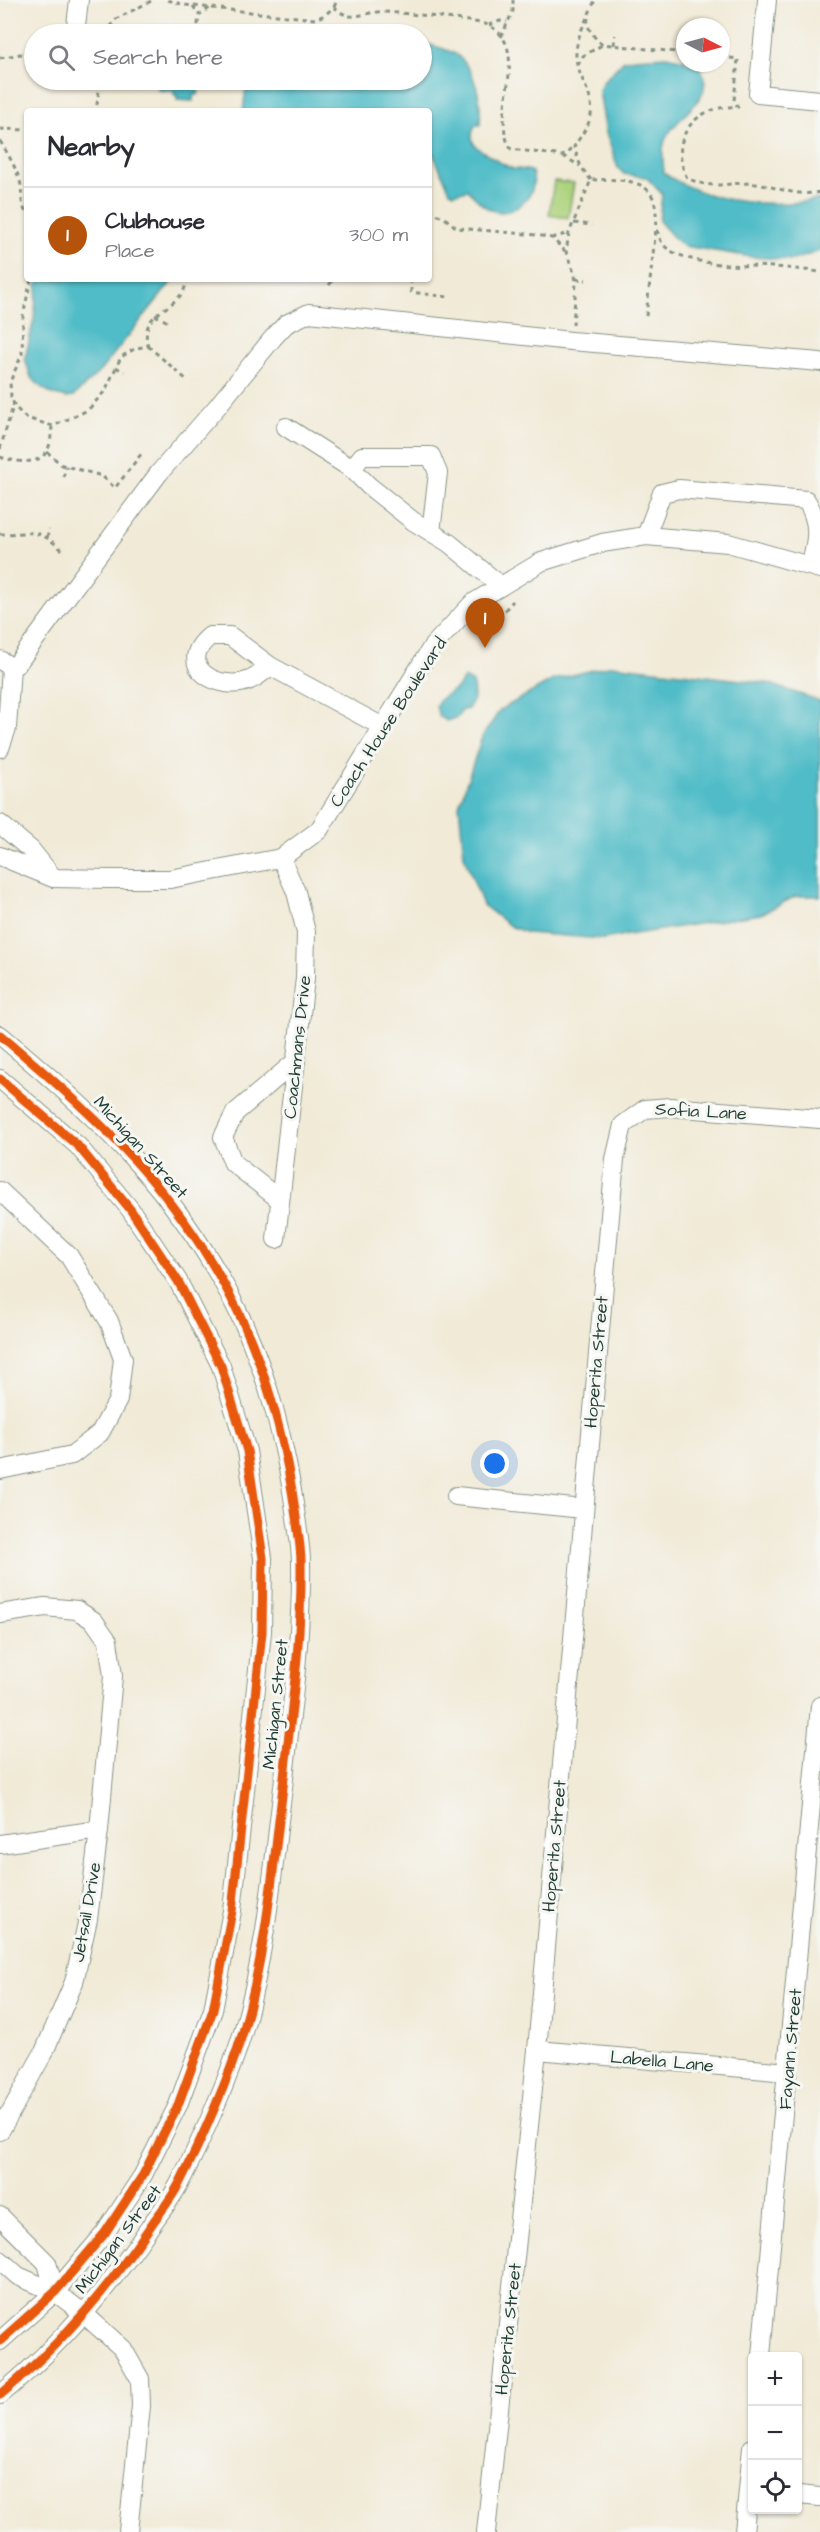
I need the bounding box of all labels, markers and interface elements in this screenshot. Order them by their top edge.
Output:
north arrow [676,18,730,72]
search box [24,24,432,90]
icon: search [45,41,78,74]
text: Search here [93,42,223,73]
text: Nearby [48,129,135,165]
text: Clubhouse [105,206,205,237]
text: 1 [66,221,69,249]
text: 300 m [349,221,408,249]
text: Place [105,237,155,265]
pin: 1 [466,598,504,648]
street label: Coach House Boulevard [324,632,453,812]
street label: Coachmans Drive [278,974,317,1120]
street label: Michigan Street [87,1090,194,1206]
street label: Sofia Lane [654,1097,748,1126]
street label: Hoperita Street [578,1294,615,1429]
your location [480,1449,509,1478]
street label: Michigan Street [256,1637,296,1771]
street label: Hoperita Street [536,1778,573,1913]
street label: Jetsail Drive [65,1860,108,1964]
street label: Fayann Street [773,1987,809,2111]
street label: Labella Lane [609,2045,715,2078]
street label: Michigan Street [69,2179,169,2300]
street label: Hoperita Street [489,2261,528,2396]
map controls [748,2352,802,2514]
button: + [748,2352,802,2406]
button: − [748,2406,802,2460]
button: locate [748,2460,802,2514]

